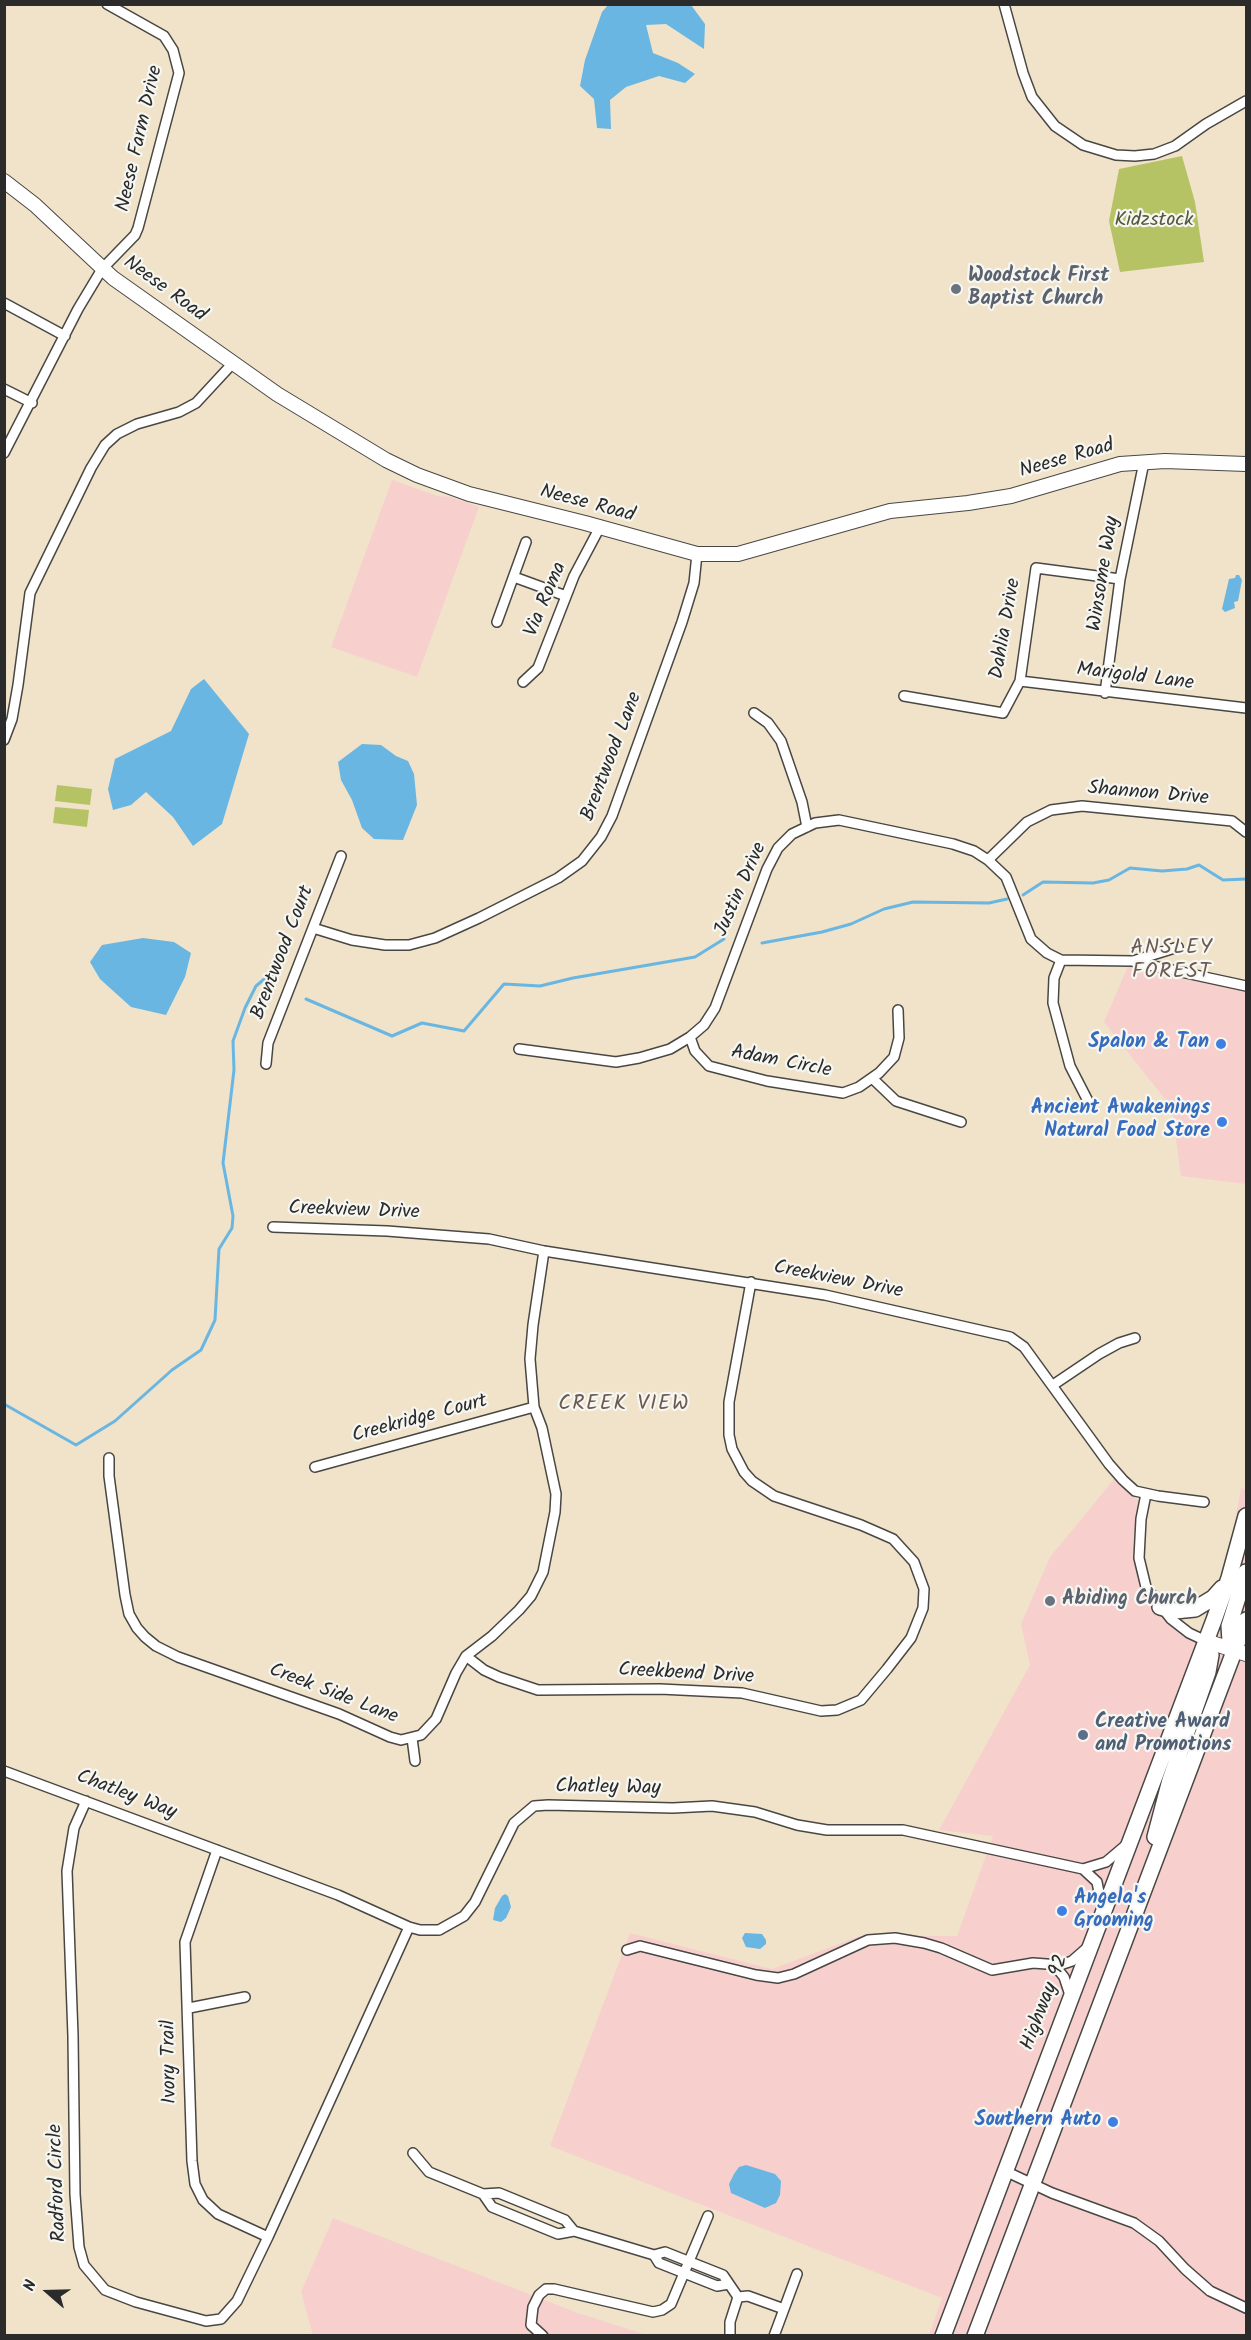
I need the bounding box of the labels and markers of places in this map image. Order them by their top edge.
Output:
place label: Woodstock First Baptist Church [968,266,1109,313]
marker: Woodstock First Baptist Church [949,282,963,296]
place label: Spalon & Tan [1088,1032,1209,1056]
marker: Spalon & Tan [1214,1037,1228,1051]
place label: Ancient Awakenings Natural Food Store [1031,1098,1210,1145]
marker: Ancient Awakenings Natural Food Store [1215,1115,1229,1129]
place label: Abiding Church [1062,1589,1197,1613]
marker: Abiding Church [1043,1594,1057,1608]
place label: Creative Award and Promotions [1095,1712,1231,1759]
marker: Creative Award and Promotions [1076,1728,1090,1742]
place label: Angela's Grooming [1074,1888,1154,1935]
marker: Angela's Grooming [1055,1904,1069,1918]
place label: Southern Auto [975,2110,1101,2134]
marker: Southern Auto [1106,2115,1120,2129]

